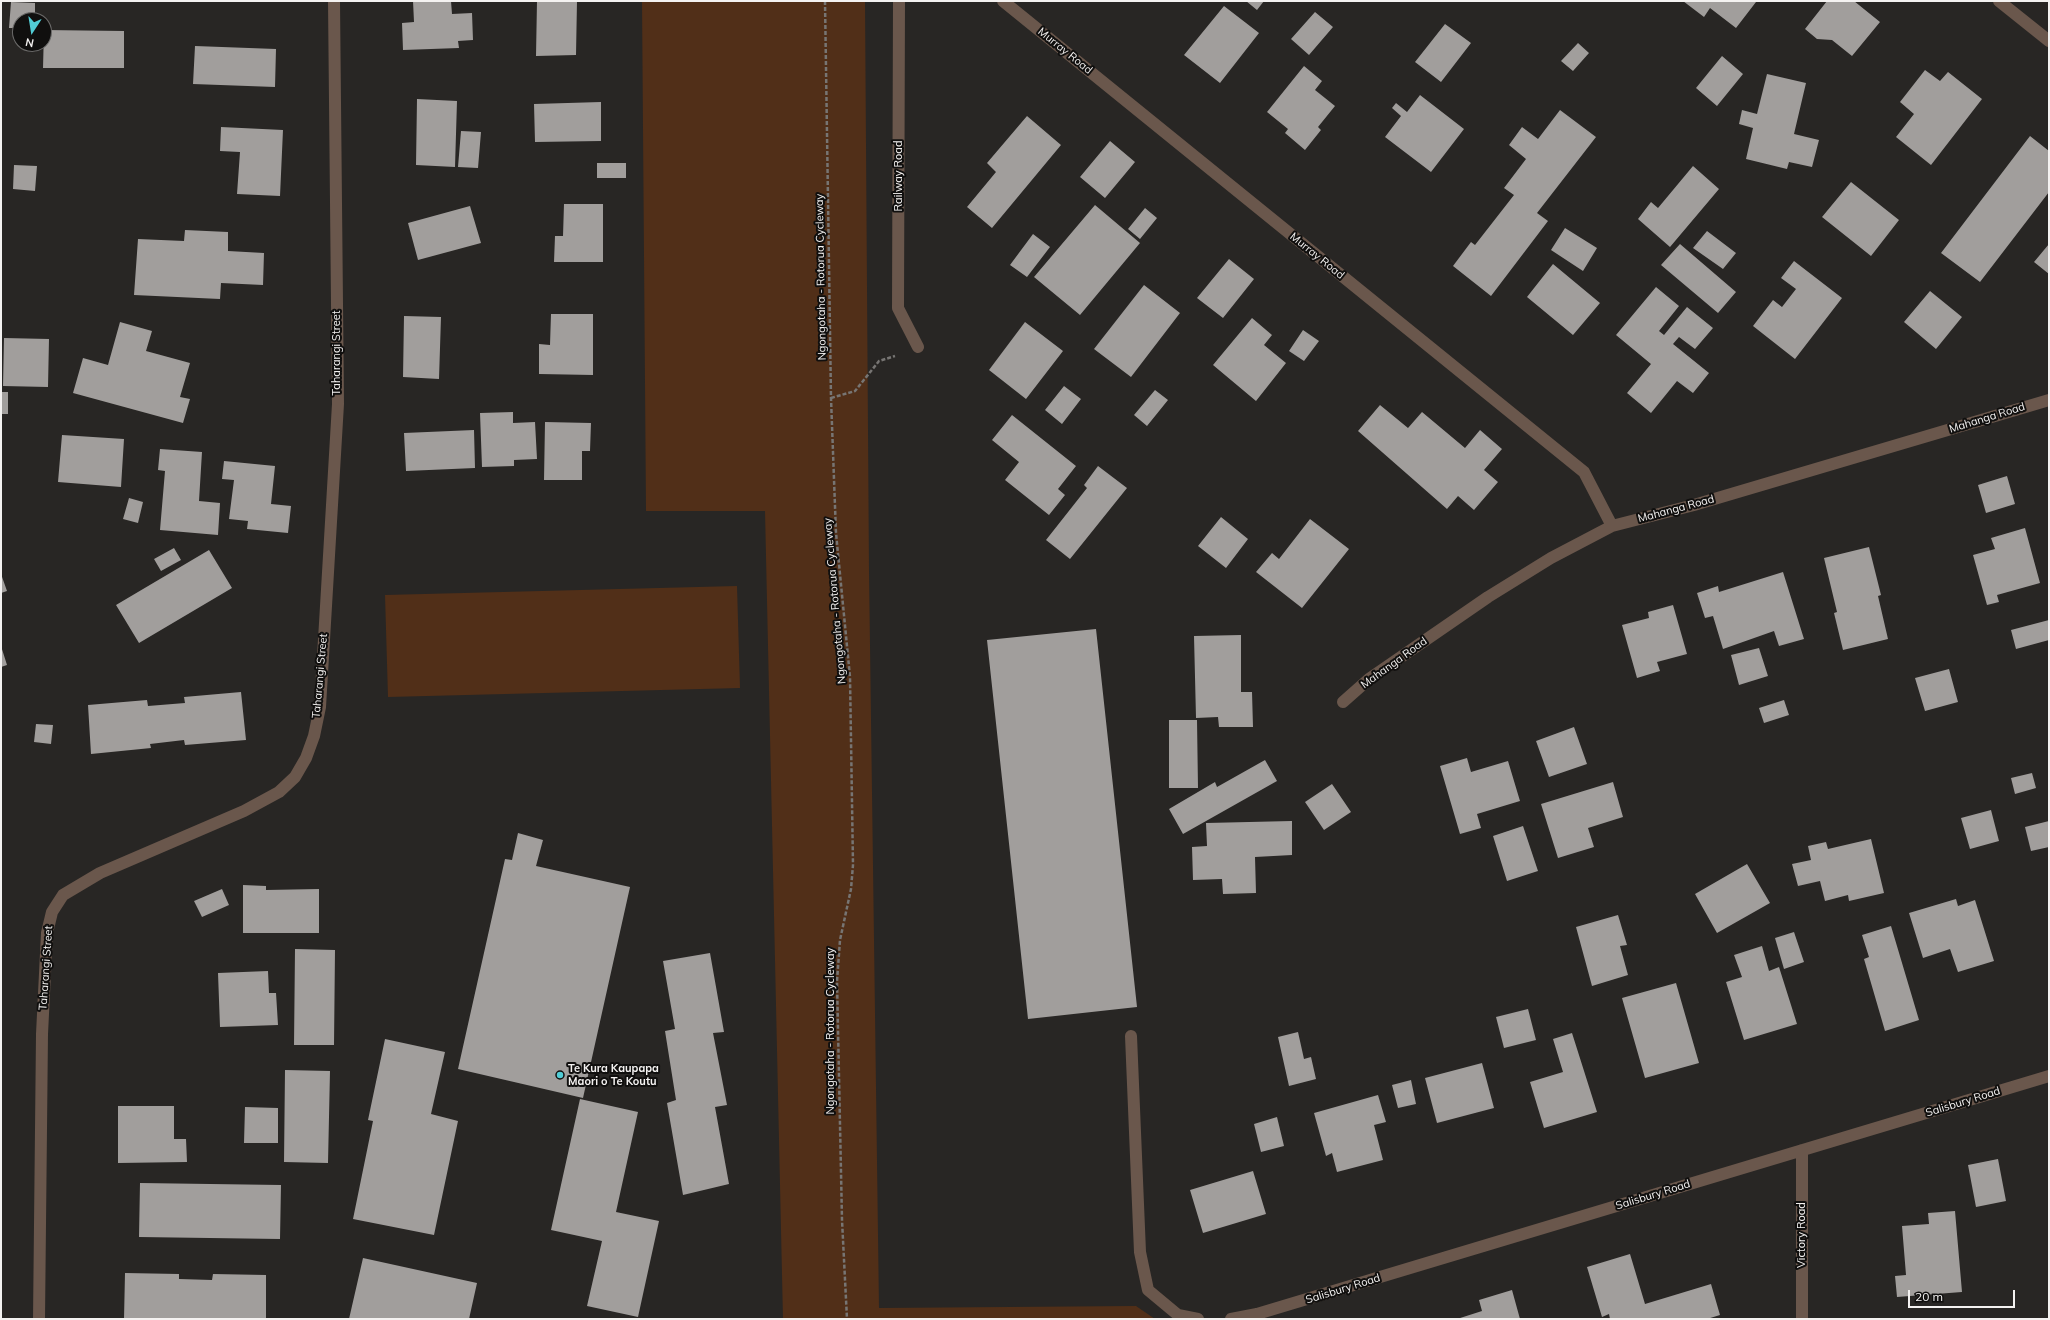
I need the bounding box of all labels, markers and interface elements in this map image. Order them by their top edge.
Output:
north arrow [12,12,52,52]
street label: Murray Road [1035,25,1095,77]
text: N [24,35,35,50]
street label: Railway Road [892,140,906,212]
street label: Ngongotaha - Rotorua Cycleway [813,193,829,361]
street label: Murray Road [1287,230,1347,282]
street label: Taharangi Street [330,311,344,395]
street label: Mahanga Road [1947,400,2027,436]
street label: Mahanga Road [1636,492,1716,526]
street label: Ngongotaha - Rotorua Cycleway [821,517,849,685]
street label: Taharangi Street [310,633,330,719]
street label: Mahanga Road [1358,635,1430,691]
street label: Taharangi Street [36,925,56,1011]
street label: Ngongotaha - Rotorua Cycleway [824,948,838,1114]
place label: Te Kura Kaupapa Maori o Te Koutu [568,1062,659,1088]
marker: Te Kura Kaupapa Maori o Te Koutu [555,1070,565,1080]
street label: Salisbury Road [1924,1084,2002,1120]
street label: Salisbury Road [1614,1177,1692,1213]
street label: Victory Road [1795,1202,1809,1268]
street label: Salisbury Road [1304,1271,1382,1307]
scale bar [1910,1282,2017,1308]
text: 20 m [1915,1289,1943,1304]

